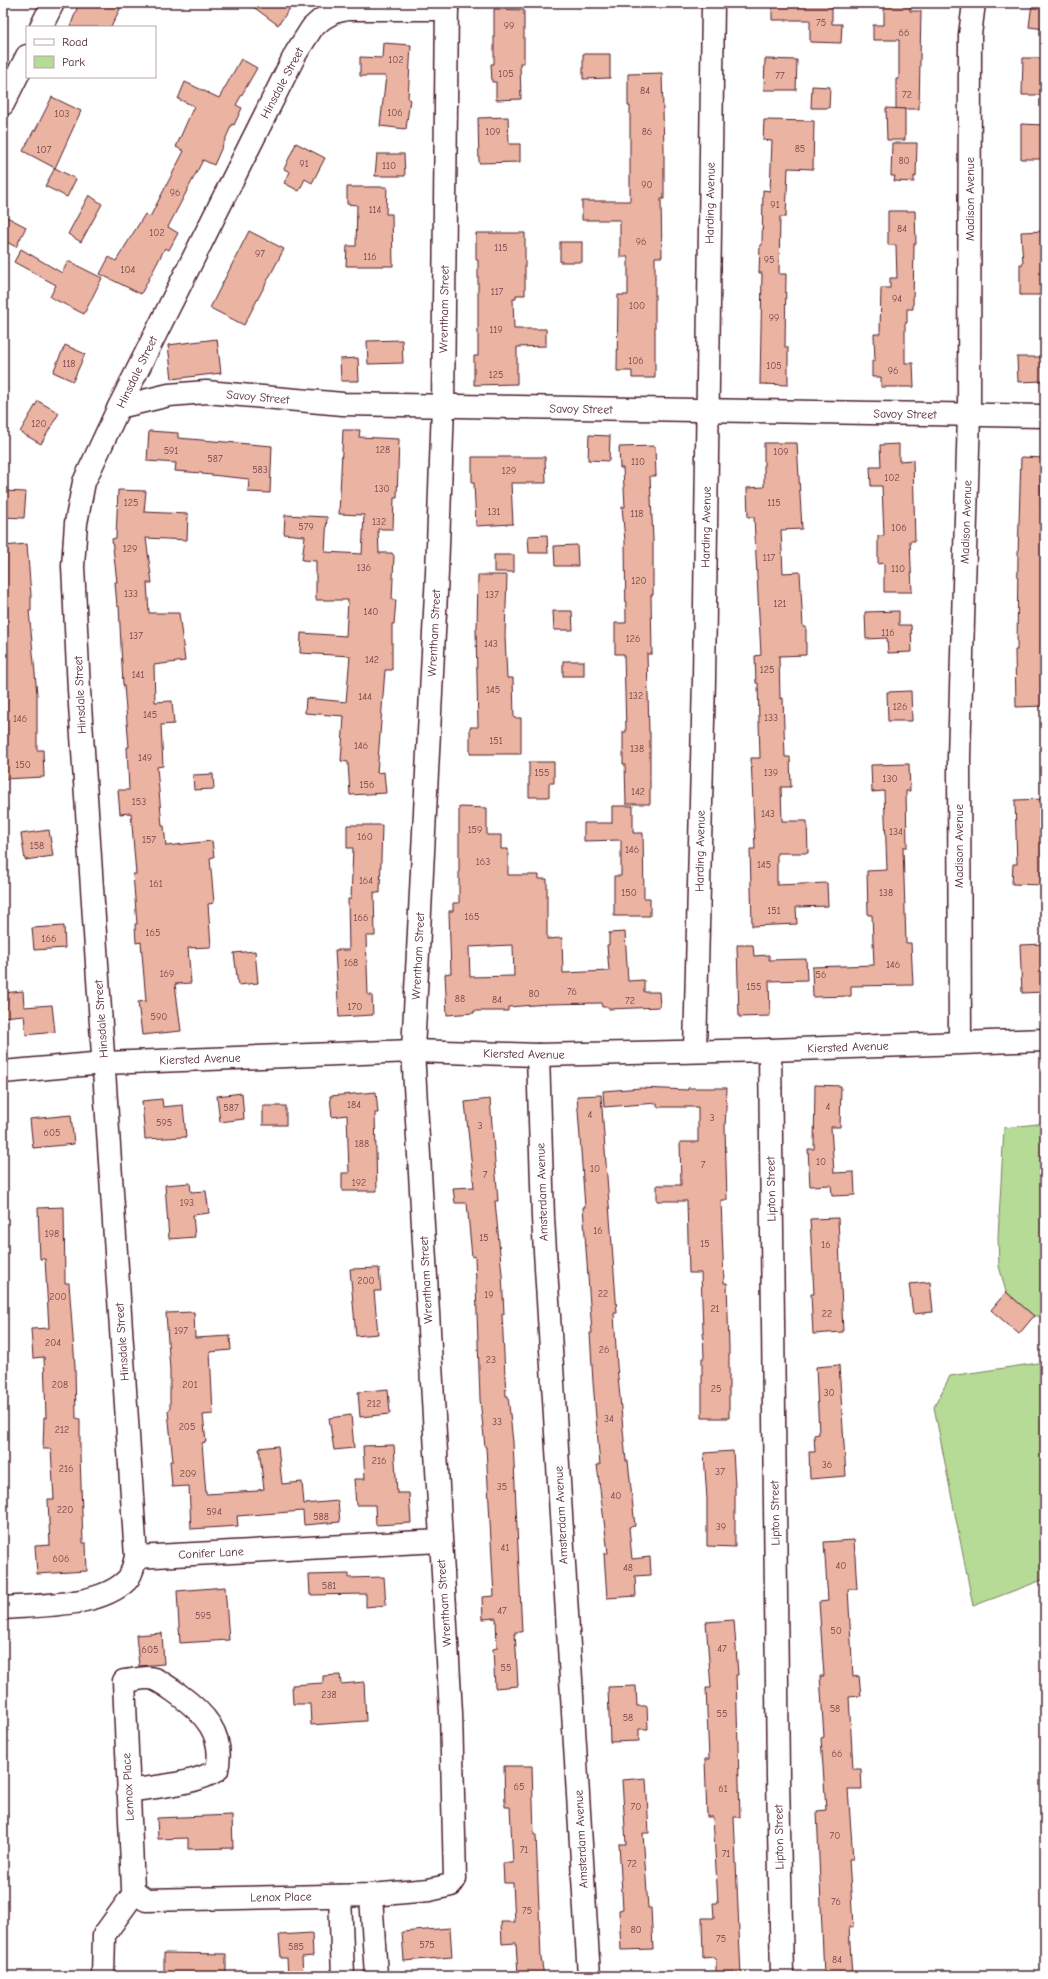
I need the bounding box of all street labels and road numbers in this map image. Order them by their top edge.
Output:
street label: Hinsdale Street [257,45,307,121]
street label: Madison Avenue [963,157,977,241]
street label: Harding Avenue [702,162,718,244]
street label: Wrentham Street [436,265,452,353]
street label: Hinsdale Street [114,333,161,410]
street label: Savoy Street [226,387,291,407]
street label: Savoy Street [549,401,613,417]
street label: Savoy Street [873,406,937,422]
street label: Madison Avenue [958,480,974,564]
street label: Harding Avenue [698,486,714,568]
street label: Wrentham Street [425,588,443,677]
street label: Hinsdale Street [71,655,89,734]
street label: Madison Avenue [952,804,966,888]
street label: Harding Avenue [692,810,708,892]
street label: Wrentham Street [409,911,427,1000]
street label: Hinsdale Street [91,979,111,1059]
street label: Kiersted Avenue [807,1039,889,1055]
street label: Kiersted Avenue [483,1046,565,1062]
street label: Kiersted Avenue [159,1051,241,1067]
street label: Amsterdam Avenue [533,1143,551,1241]
street label: Lipton Street [763,1156,779,1222]
street label: Wrentham Street [417,1235,435,1324]
street label: Hinsdale Street [112,1302,132,1382]
street label: Amsterdam Avenue [551,1465,571,1565]
street label: Lipton Street [767,1480,783,1546]
street label: Conifer Lane [178,1544,244,1562]
street label: Wrentham Street [434,1558,454,1647]
street label: Lennox Place [119,1753,137,1821]
street label: Amsterdam Avenue [571,1789,591,1889]
street label: Lipton Street [771,1804,787,1870]
street label: Lenox Place [250,1889,312,1905]

